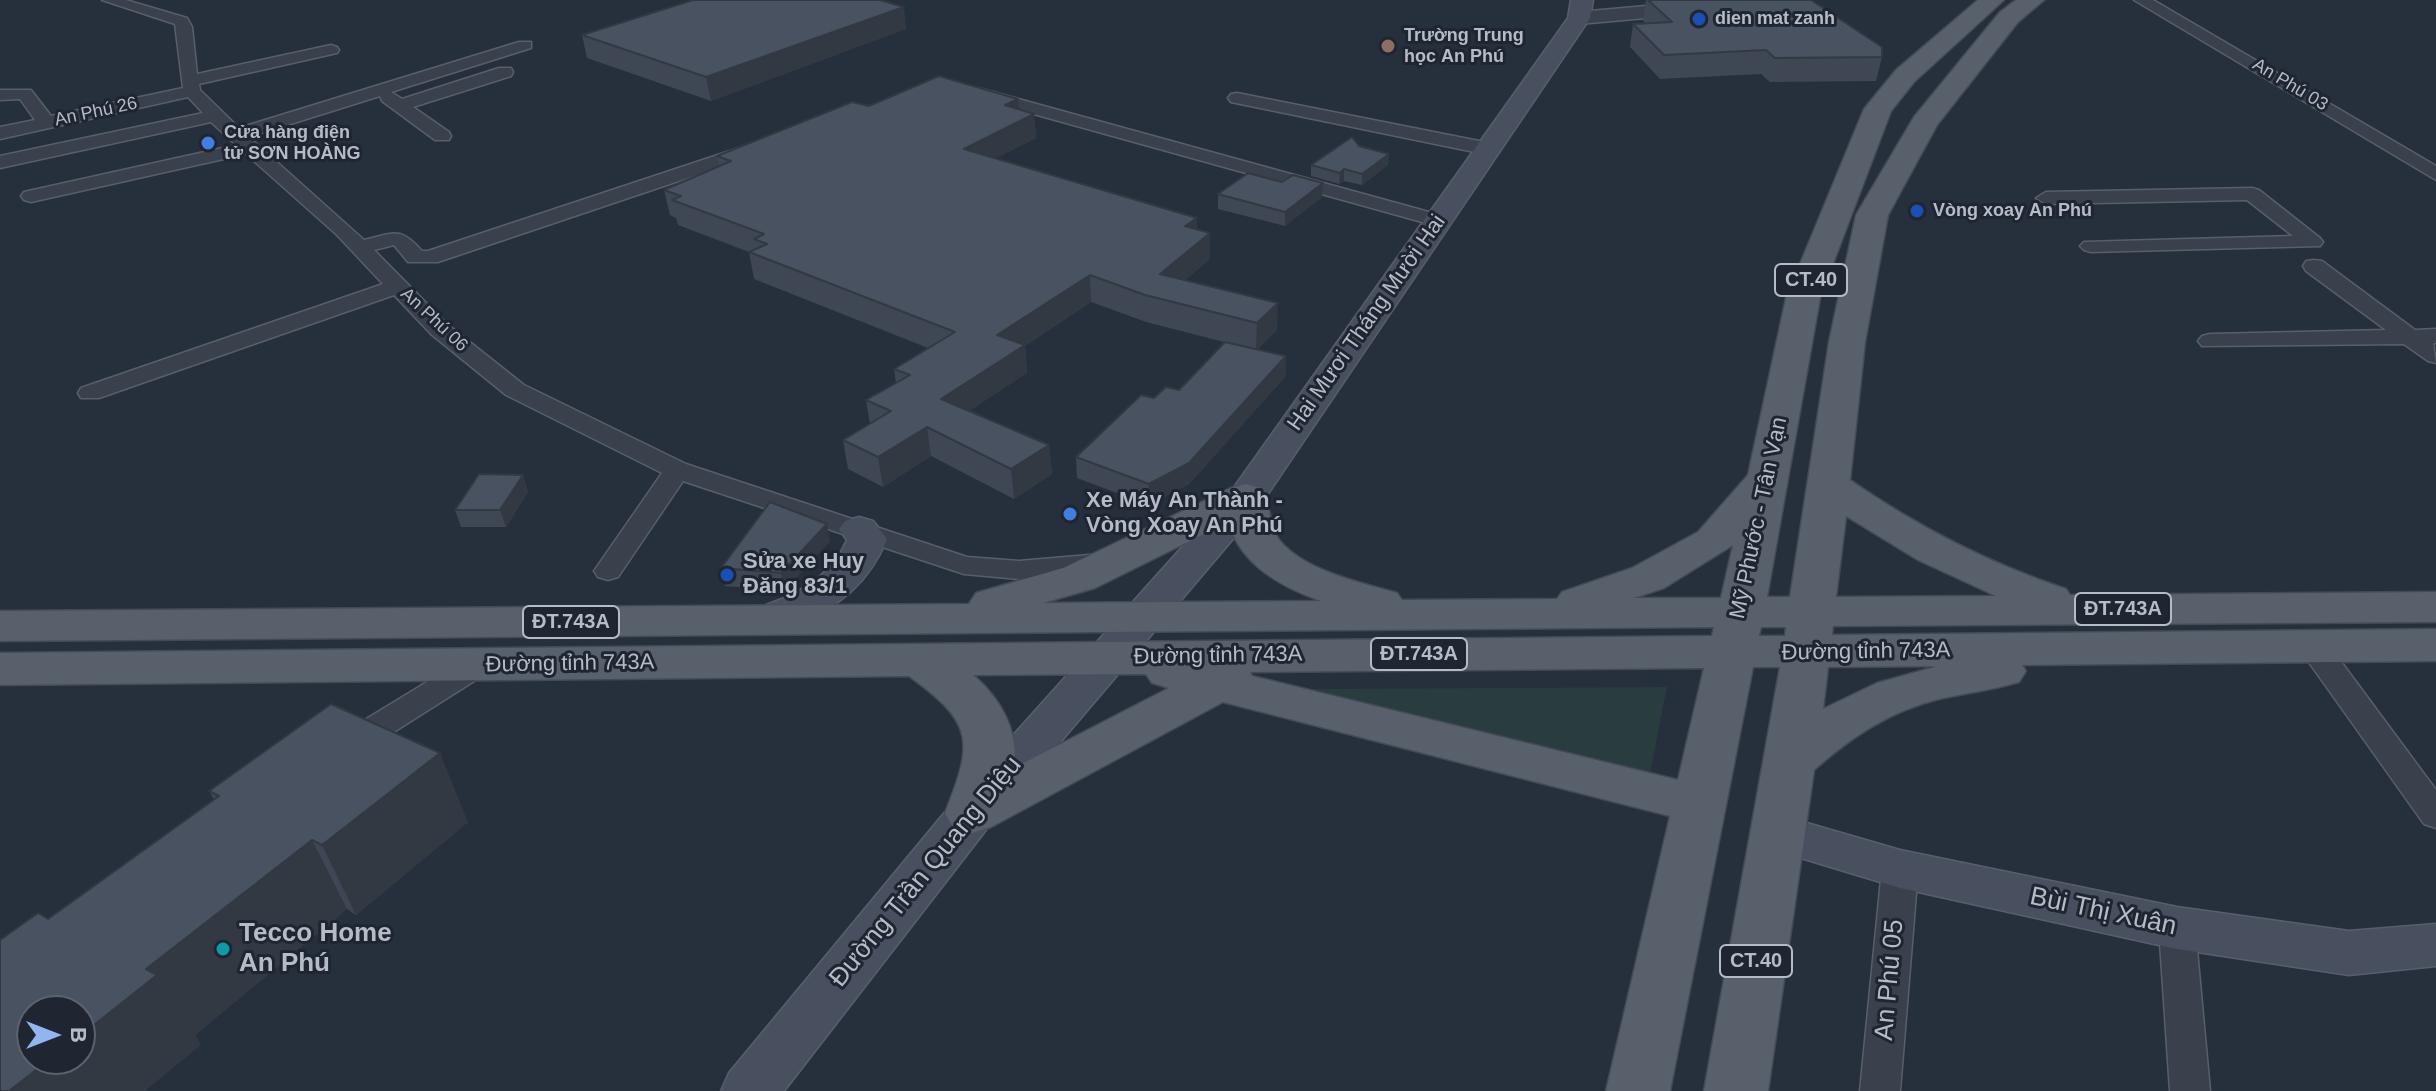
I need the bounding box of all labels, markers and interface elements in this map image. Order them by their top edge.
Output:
place label: dien mat zanh [1715,8,1835,30]
marker: dien mat zanh [1690,10,1708,28]
place label: Trường Trung học An Phú [1404,25,1524,68]
marker: Trường Trung học An Phú [1379,37,1397,55]
street label: An Phú 03 [2248,54,2332,116]
street label: An Phú 26 [53,93,139,131]
place label: Cửa hàng điện tử SƠN HOÀNG [224,122,360,164]
marker: Cửa hàng điện tử SƠN HOÀNG [199,134,217,152]
place label: Vòng xoay An Phú [1933,200,2092,222]
marker: Vòng xoay An Phú [1908,202,1926,220]
street label: Hai Mươi Tháng Mười Hai [1282,210,1452,436]
road number: CT.40 [1775,264,1847,296]
street label: An Phú 06 [396,283,472,357]
street label: Mỹ Phước - Tân Vạn [1725,415,1793,621]
place label: Xe Máy An Thành - Vòng Xoay An Phú [1086,488,1283,540]
marker: Xe Máy An Thành - Vòng Xoay An Phú [1061,505,1079,523]
place label: Sửa xe Huy Đăng 83/1 [743,549,864,600]
marker: Sửa xe Huy Đăng 83/1 [718,566,736,584]
road number: ĐT.743A [2075,593,2171,625]
road number: ĐT.743A [523,606,619,638]
street label: Đường tỉnh 743A [1781,637,1951,667]
road number: ĐT.743A [1371,638,1467,670]
street label: Đường tỉnh 743A [1133,641,1303,671]
street label: Đường tỉnh 743A [485,649,655,679]
street label: Đường Trần Quang Diệu [823,750,1029,994]
street label: Bùi Thị Xuân [2027,881,2179,943]
place label: Tecco Home An Phú [239,918,392,980]
street label: An Phú 05 [1869,918,1911,1042]
marker: Tecco Home An Phú [214,940,232,958]
road number: CT.40 [1720,945,1792,977]
north arrow [16,995,96,1075]
text: B [66,1027,91,1043]

